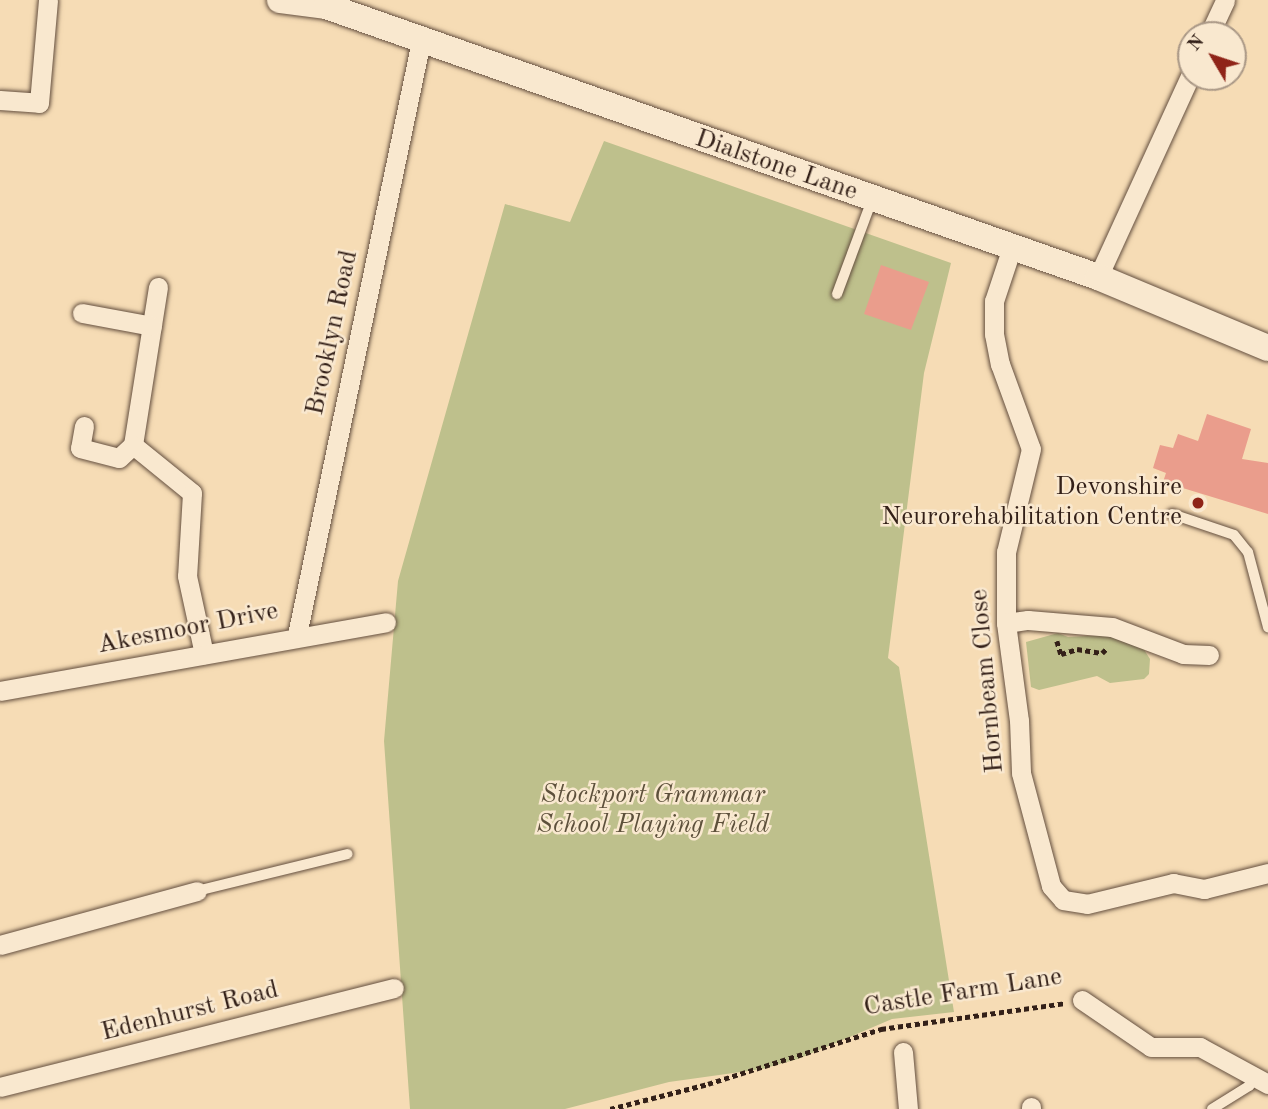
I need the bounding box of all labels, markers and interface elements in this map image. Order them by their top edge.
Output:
north arrow [1177,21,1247,91]
text: N [1185,32,1209,55]
street label: Dialstone Lane [691,124,861,208]
street label: Brooklyn Road [300,248,366,418]
place label: Devonshire Neurorehabilitation Centre [881,472,1182,534]
marker: Devonshire Neurorehabilitation Centre [1188,493,1208,513]
street label: Hornbeam Close [964,588,1012,774]
street label: Akesmoor Drive [95,596,281,662]
park label: Stockport Grammar School Playing Field [537,780,769,842]
street label: Castle Farm Lane [862,962,1064,1024]
street label: Edenhurst Road [98,975,282,1049]

